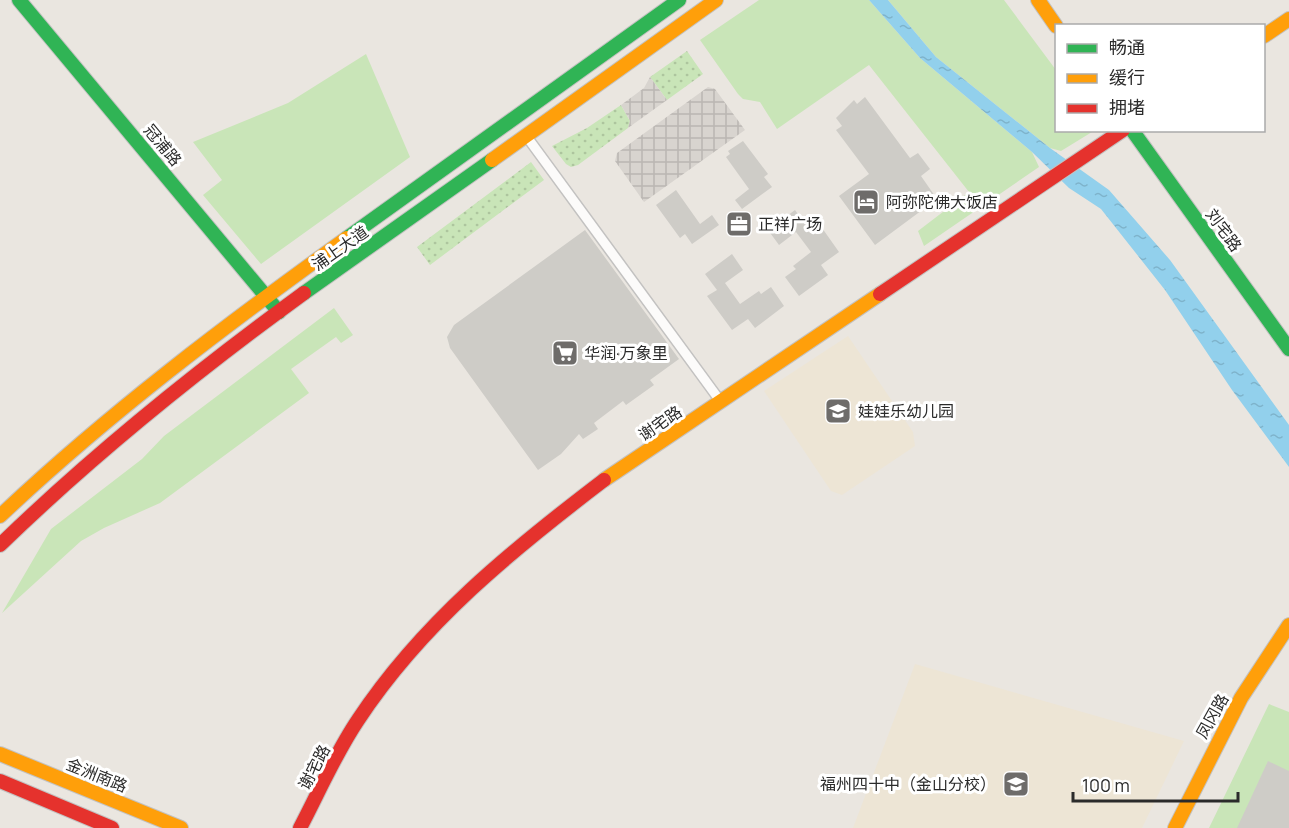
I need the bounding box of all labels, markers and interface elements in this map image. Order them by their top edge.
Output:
legend [1055,24,1265,132]
text: 畅通 [1109,35,1145,59]
text: 缓行 [1109,65,1145,89]
text: 拥堵 [1109,95,1145,119]
street label: 冠浦路 [139,120,187,170]
hotel icon: 阿弥陀佛大饭店 [851,187,881,217]
place label: 阿弥陀佛大饭店 [886,191,998,213]
street label: 刘宅路 [1201,204,1247,256]
office icon: 正祥广场 [724,209,754,239]
place label: 正祥广场 [758,213,822,235]
street label: 浦上大道 [307,221,373,275]
supermarket icon: 华润·万象里 [550,338,580,368]
place label: 华润·万象里 [584,342,668,364]
school or university icon: 娃娃乐幼儿园 [823,396,853,426]
street label: 谢宅路 [634,400,686,446]
place label: 娃娃乐幼儿园 [858,400,954,422]
street label: 凤冈路 [1191,690,1233,742]
street label: 谢宅路 [293,741,335,793]
street label: 金洲南路 [63,753,131,797]
scale bar [1073,765,1238,803]
school or university icon: 福州四十中（金山分校） [1001,769,1031,799]
place label: 福州四十中（金山分校） [820,773,996,795]
text: 100 m [1082,773,1130,797]

